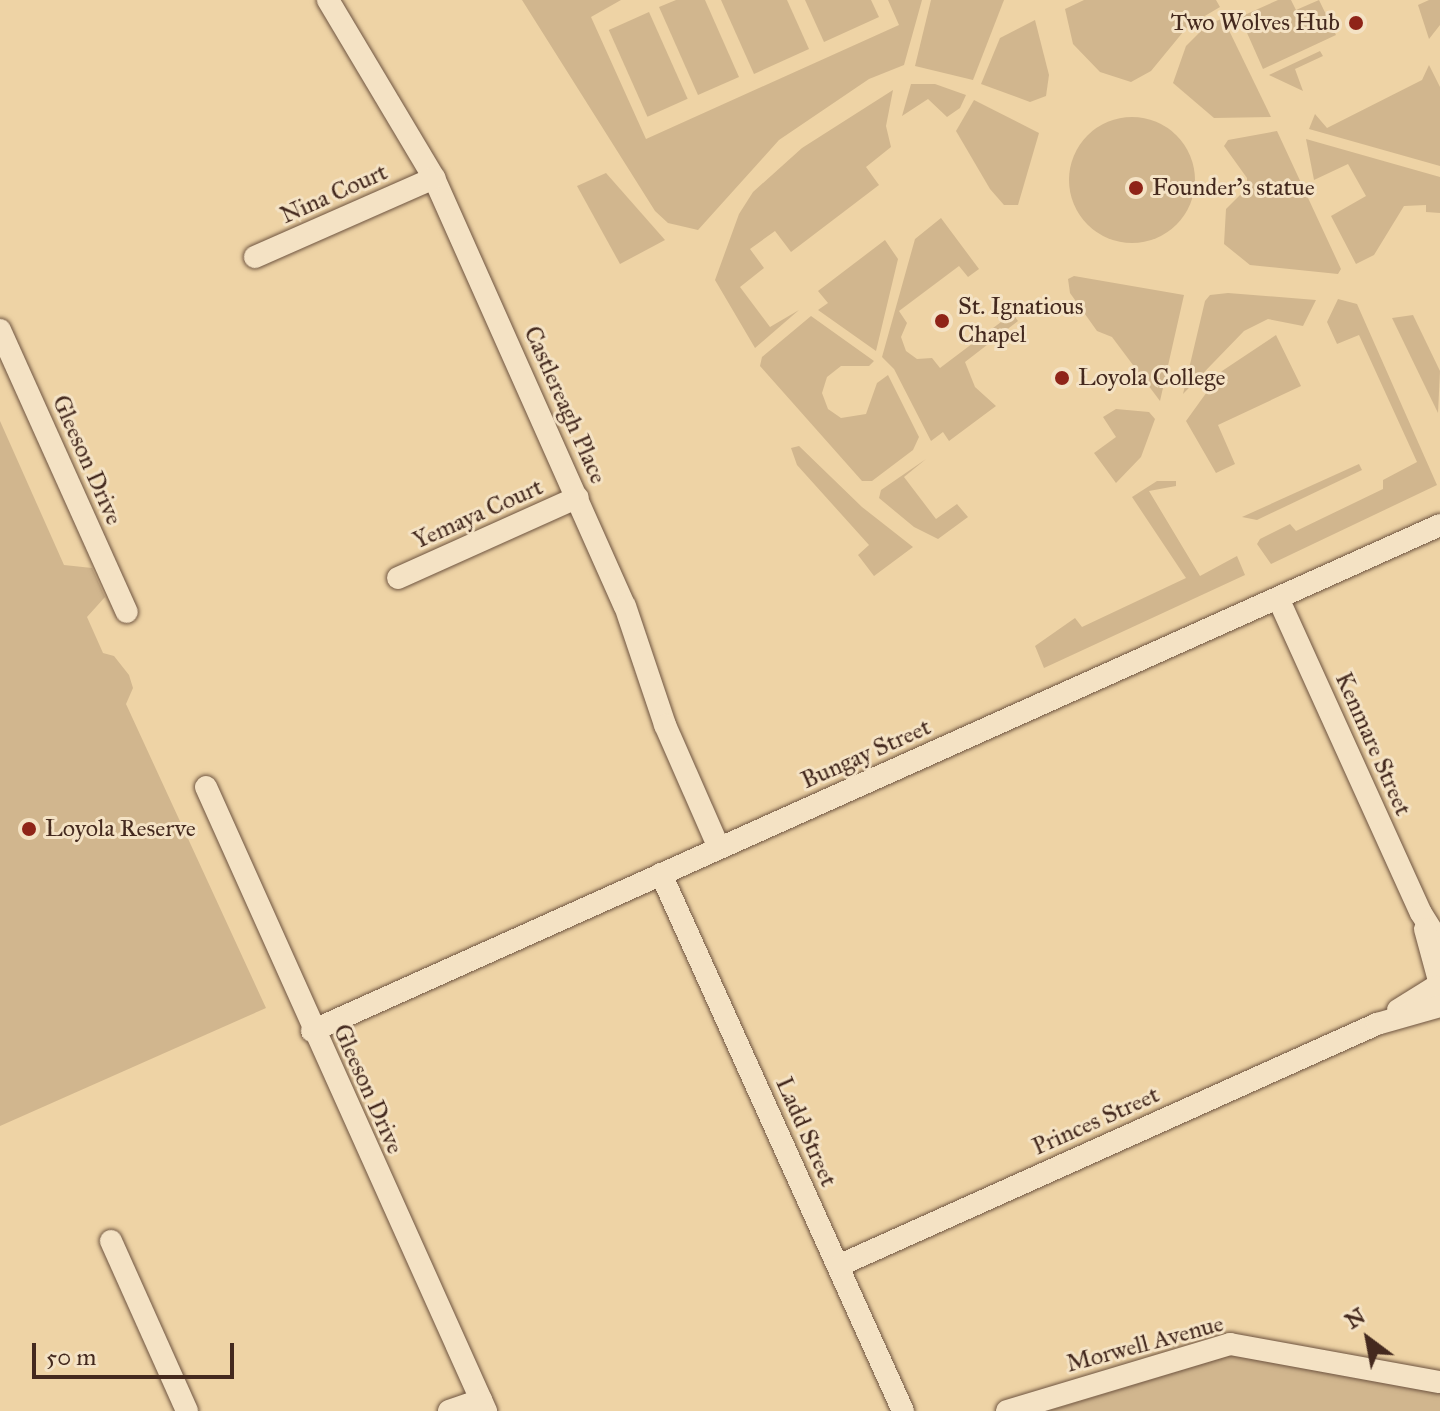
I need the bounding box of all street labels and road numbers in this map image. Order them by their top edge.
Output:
street label: Nina Court [276,158,392,230]
street label: Castlereagh Place [517,322,613,488]
street label: Gleeson Drive [46,391,128,529]
street label: Yemaya Court [409,473,547,555]
street label: Kenmare Street [1329,668,1417,820]
street label: Bungay Street [797,713,935,795]
street label: Gleeson Drive [327,1020,409,1158]
street label: Ladd Street [769,1073,843,1191]
street label: Princes Street [1028,1080,1164,1162]
street label: Morwell Avenue [1063,1309,1227,1379]

